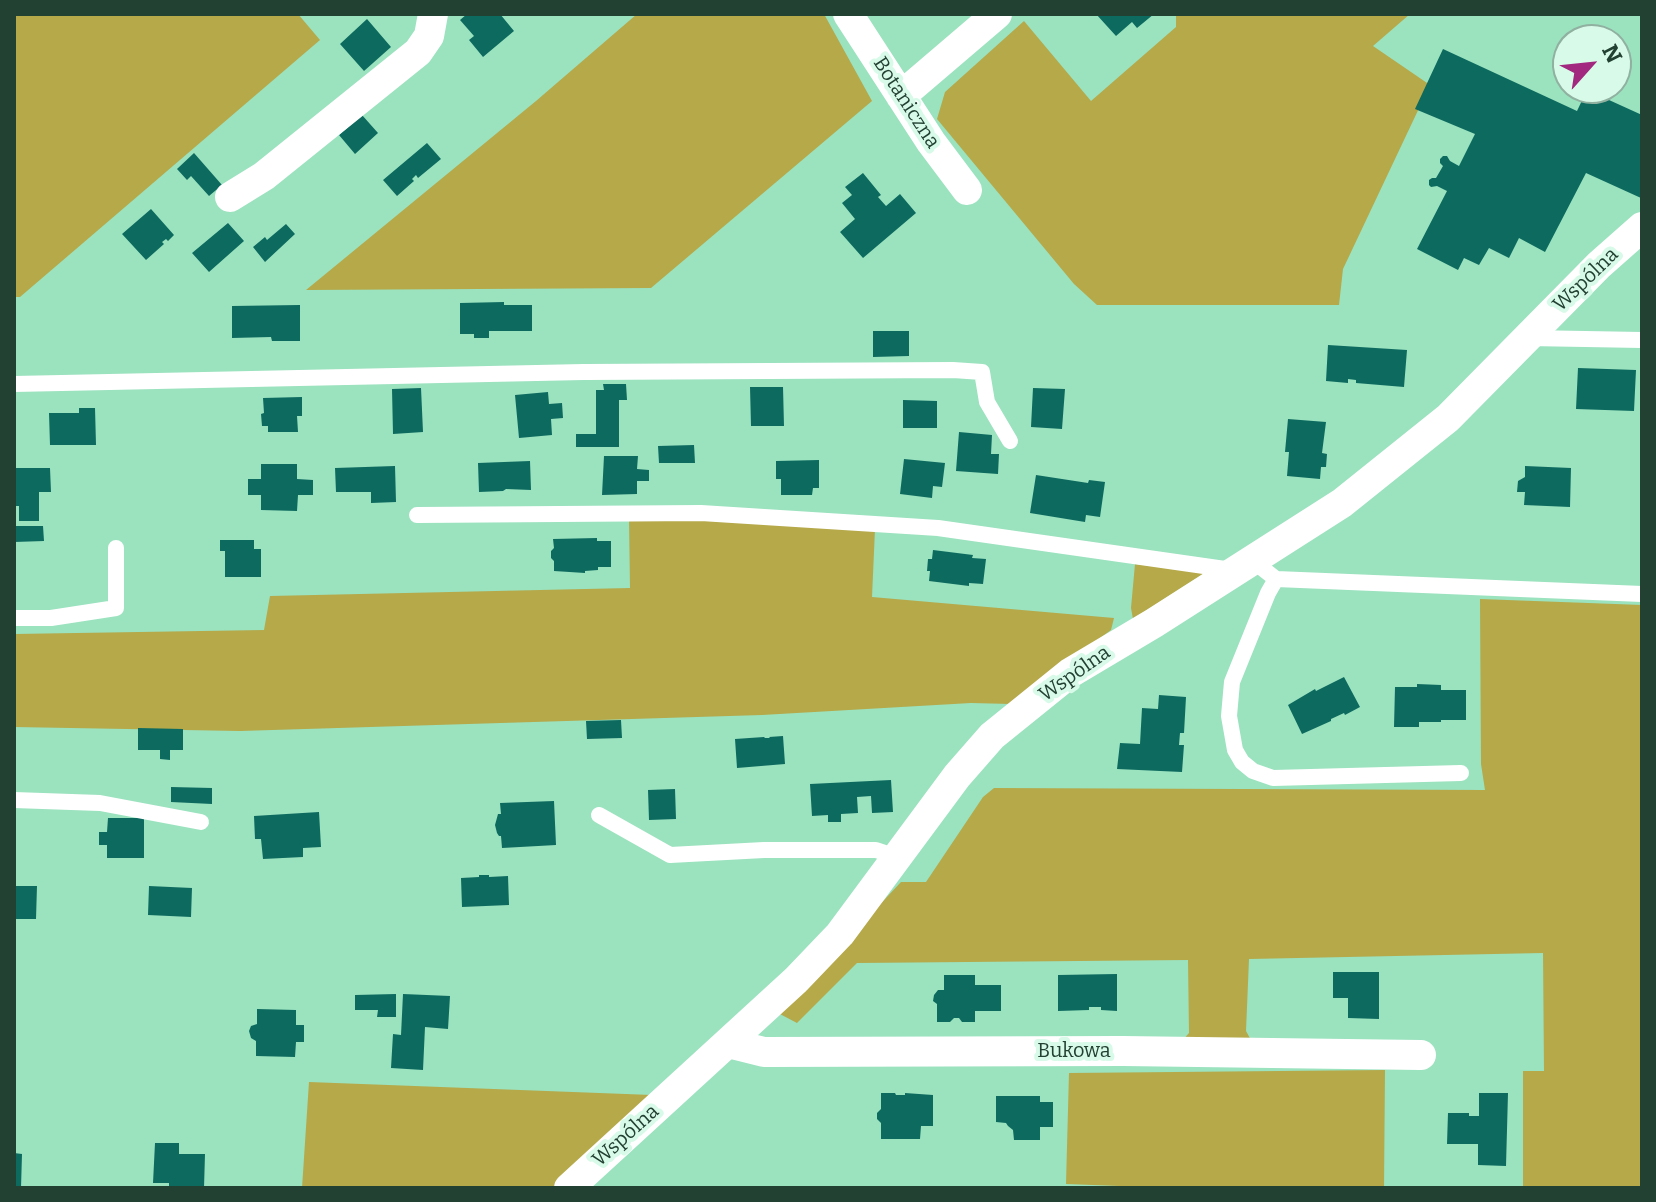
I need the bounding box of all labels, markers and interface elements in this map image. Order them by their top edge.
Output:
north arrow [1552,24,1632,104]
text: N [1596,40,1628,67]
street label: Botaniczna [868,53,944,153]
street label: Wspólna [1548,243,1624,317]
street label: Wspólna [1035,641,1115,707]
street label: Bukowa [1037,1039,1111,1063]
street label: Wspólna [588,1100,664,1172]

